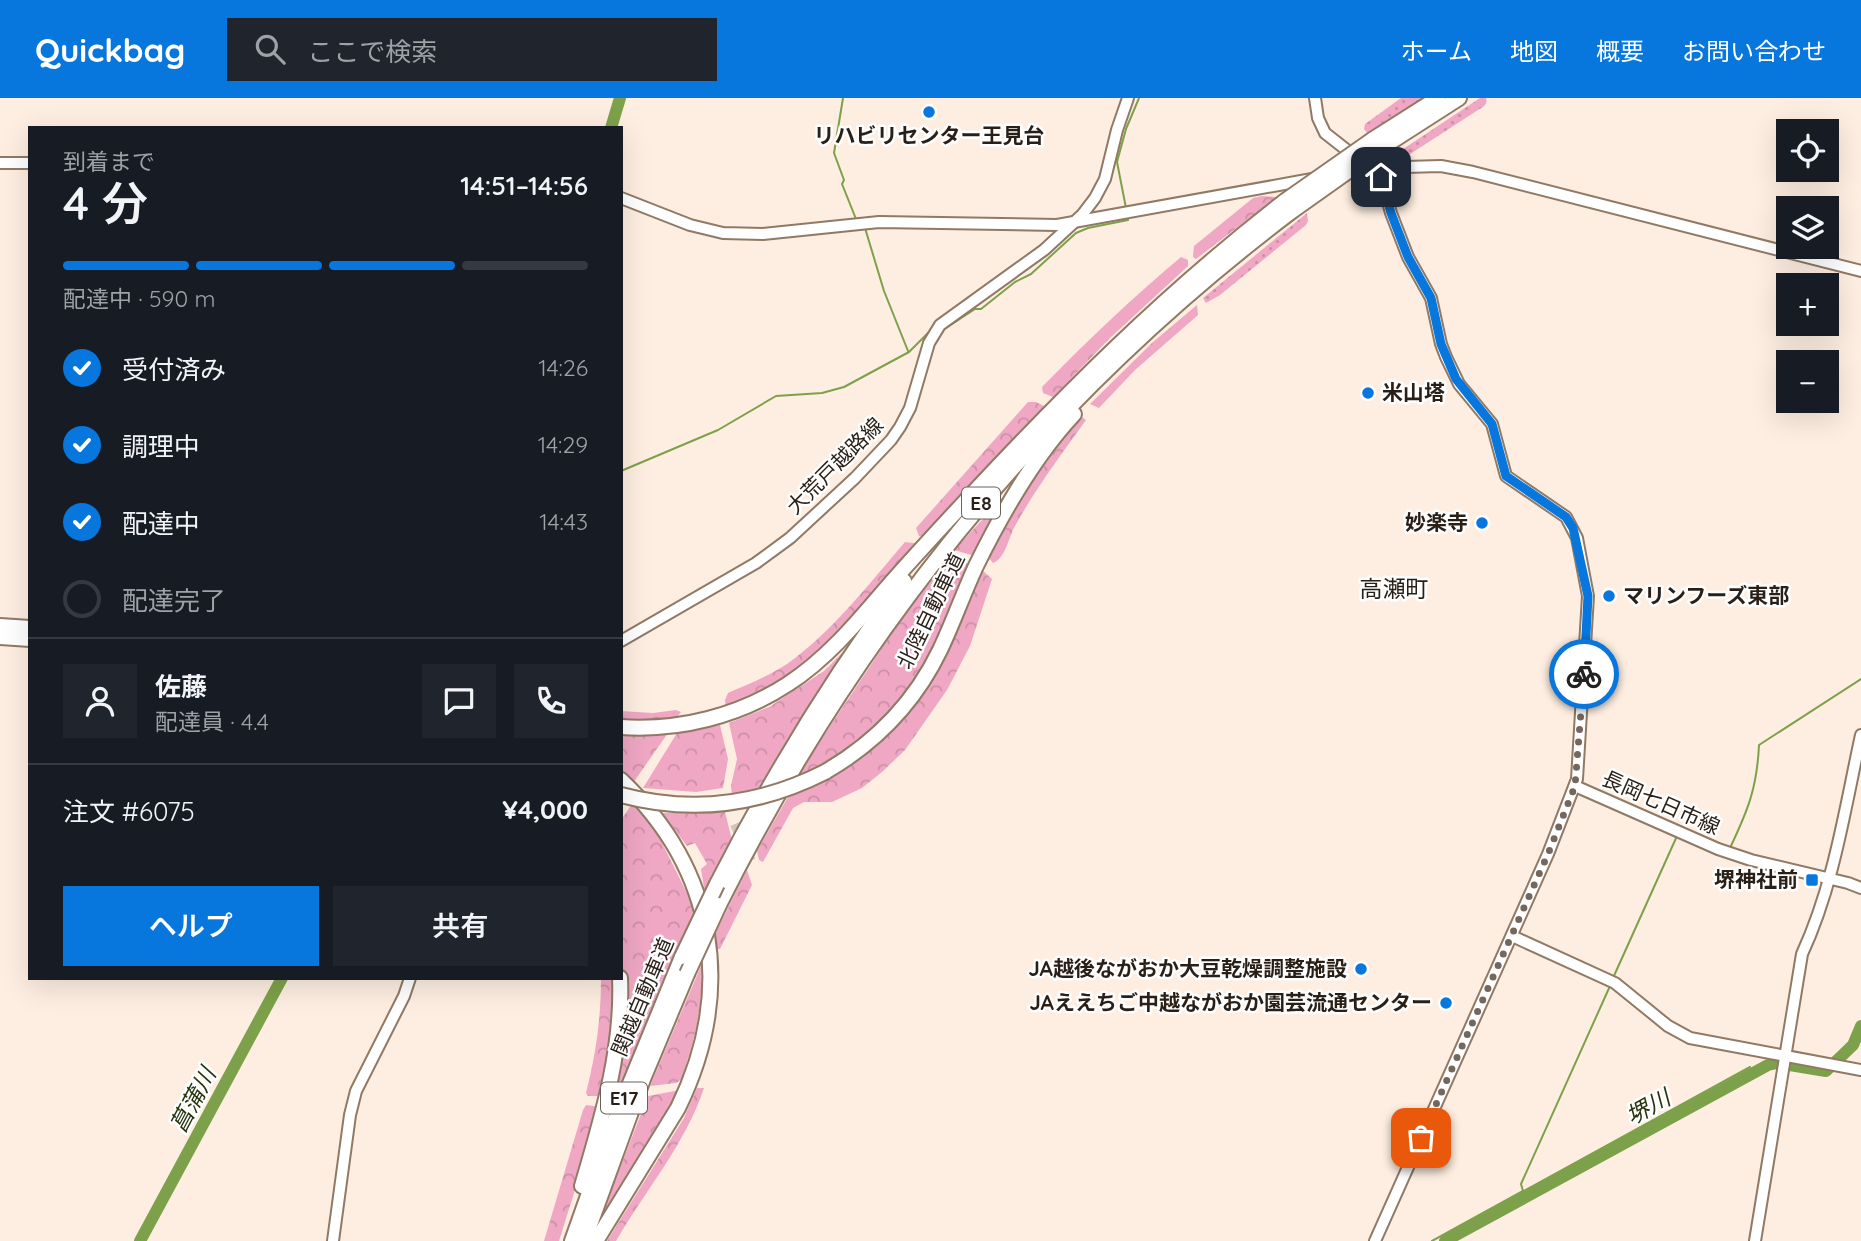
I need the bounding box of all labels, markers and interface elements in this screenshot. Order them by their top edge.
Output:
search box [227,18,717,81]
text: Quickbag [35,29,185,70]
icon: search [251,30,289,68]
text: ここで検索 [307,35,437,68]
text: ホーム [1401,36,1472,66]
text: 地図 [1510,36,1558,66]
text: 概要 [1596,36,1644,66]
text: お問い合わせ [1682,36,1826,66]
marker: リハビリセンター王見台 [921,104,937,120]
map controls [1776,119,1839,413]
button: locate [1776,119,1839,182]
place label: リハビリセンター王見台 [814,122,1045,148]
text: 到着まで [63,147,155,176]
pin [1351,147,1411,207]
icon: home [1362,158,1400,196]
text: 14:51–14:56 [460,169,588,202]
text: 4 分 [63,174,148,232]
button: layers [1776,196,1839,259]
button: + [1776,273,1839,336]
text: 配達中 · 590 m [63,284,215,313]
icon: check [63,349,101,387]
button: − [1776,350,1839,413]
text: 受付済み [122,353,226,386]
text: 14:26 [538,353,588,382]
place label: 米山塔 [1382,379,1445,405]
marker: 米山塔 [1360,385,1376,401]
street label: 大荒戸越路線 [781,412,888,519]
icon: check [63,426,101,464]
text: 調理中 [122,430,200,463]
text: 14:29 [538,430,588,459]
road number: E8 [962,488,1000,518]
icon: check [63,503,101,541]
text: 配達中 [122,507,200,540]
text: 14:43 [539,507,588,536]
place label: 妙楽寺 [1405,509,1468,535]
marker: 妙楽寺 [1474,515,1490,531]
street label: 北陸自動車道 [891,548,969,673]
district label: 高瀬町 [1360,574,1429,603]
place label: マリンフーズ東部 [1623,582,1789,608]
text: 配達完了 [122,584,226,617]
marker: マリンフーズ東部 [1601,588,1617,604]
courier [1549,639,1619,709]
icon: bike [1565,655,1603,693]
button: person [63,664,137,738]
button: chat [422,664,496,738]
button: phone [514,664,588,738]
text: 佐藤 [155,670,207,703]
text: 配達員 · 4.4 [155,707,269,736]
street label: 長岡七日市線 [1599,765,1724,840]
text: ¥4,000 [502,793,588,826]
text: 注文 #6075 [63,795,195,828]
place label: 堺神社前 [1714,866,1798,892]
marker: 堺神社前 [1804,872,1820,888]
button: ヘルプ [63,886,319,966]
button: 共有 [333,886,588,966]
street label: 関越自動車道 [605,934,679,1060]
place label: JA越後ながおか大豆乾燥調整施設 [1028,955,1347,981]
marker: JA越後ながおか大豆乾燥調整施設 [1353,961,1369,977]
place label: JAええちご中越ながおか園芸流通センター [1029,989,1432,1015]
marker: JAええちご中越ながおか園芸流通センター [1438,995,1454,1011]
water label: 菖蒲川 [164,1060,223,1137]
water label: 堺川 [1621,1081,1678,1130]
road number: E17 [601,1082,647,1114]
pin [1391,1108,1451,1168]
icon: bag [1402,1119,1440,1157]

